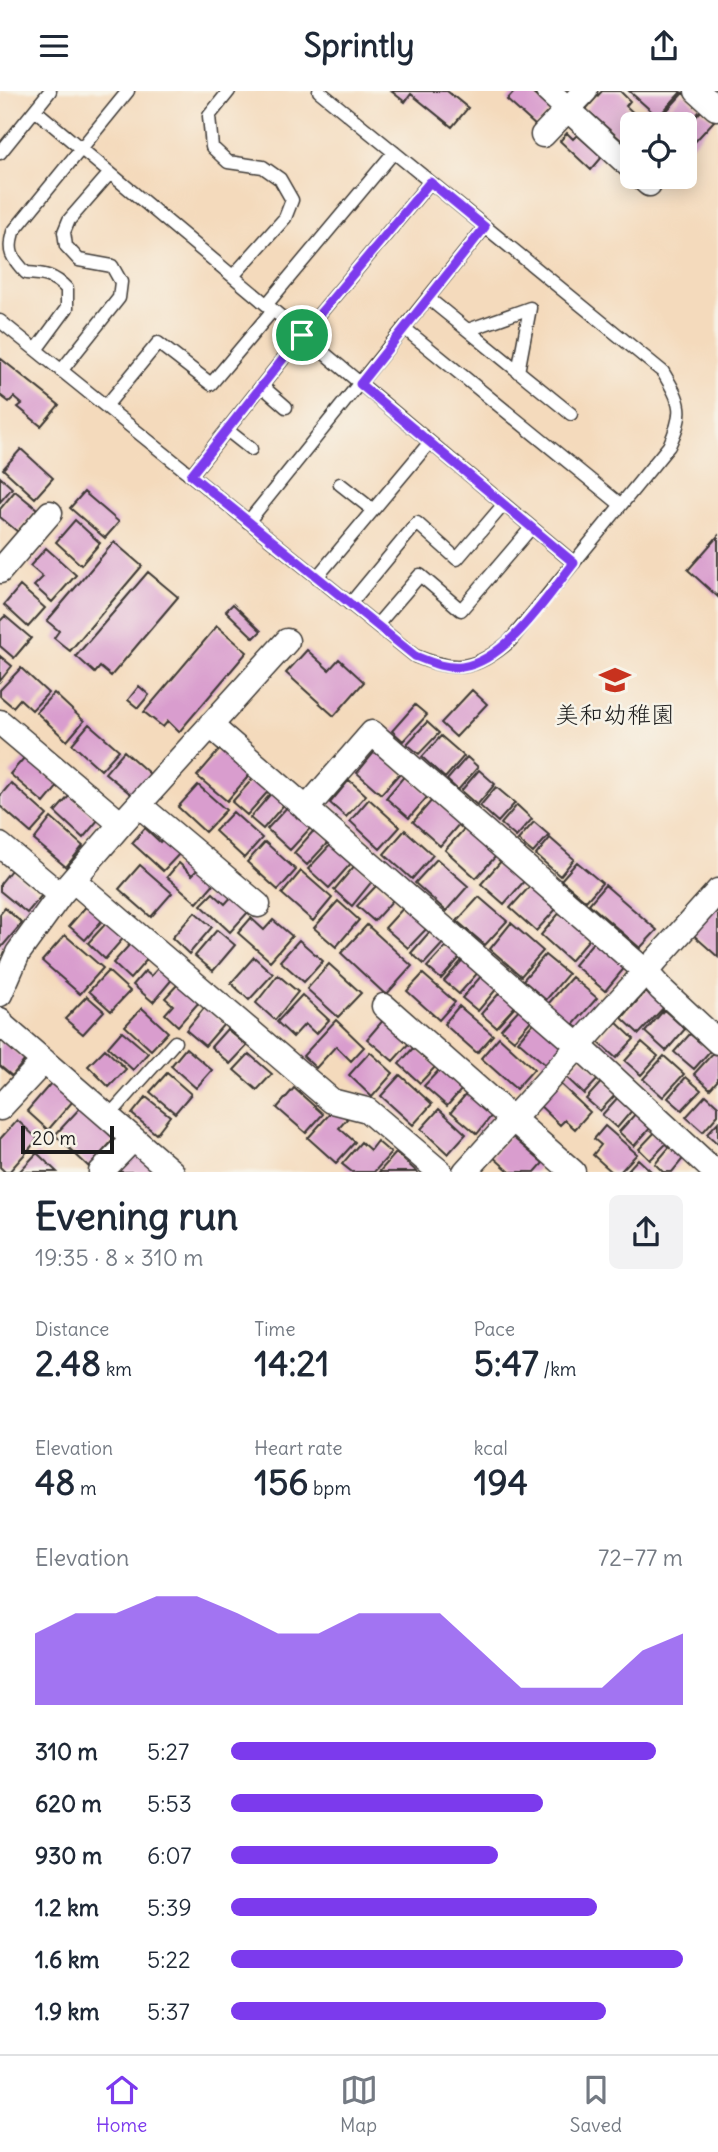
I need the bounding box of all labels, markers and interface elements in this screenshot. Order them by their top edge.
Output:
text: Sprintly [304,25,414,66]
icon: menu [35,27,73,65]
icon: share [645,27,683,65]
map controls [620,112,697,189]
button: locate [620,112,697,189]
pin [272,305,332,365]
icon: arrive [283,316,321,354]
school or university icon: 美和幼稚園 [598,663,632,697]
place label: 美和幼稚園 [555,699,675,729]
scale bar [21,1123,114,1155]
text: 20 m [32,1126,76,1150]
text: Evening run [35,1193,238,1240]
button: share [609,1195,683,1269]
text: 19:35 · 8 × 310 m [35,1243,203,1272]
text: Distance [35,1317,109,1341]
text: Time [254,1317,295,1341]
text: Pace [474,1317,515,1341]
text: 2.48 [35,1341,101,1385]
text: 14:21 [254,1341,329,1385]
text: 5:47 [474,1341,539,1385]
text: km [101,1357,132,1381]
text: /km [539,1357,577,1381]
text: Elevation [35,1436,113,1460]
text: Heart rate [254,1436,342,1460]
text: kcal [474,1436,508,1460]
text: 48 [35,1460,75,1504]
text: 156 [254,1460,309,1504]
text: 194 [474,1460,528,1504]
text: m [75,1476,97,1500]
text: bpm [309,1476,351,1500]
text: Elevation [35,1543,129,1572]
text: 72–77 m [598,1543,683,1572]
text: 310 m [35,1737,98,1766]
text: 5:27 [147,1737,189,1766]
text: 620 m [35,1789,102,1818]
text: 5:53 [147,1789,192,1818]
text: 930 m [35,1841,102,1870]
text: 6:07 [147,1841,192,1870]
text: 1.2 km [35,1893,99,1922]
text: 5:39 [147,1893,192,1922]
text: 1.6 km [35,1945,100,1974]
text: 5:22 [147,1945,191,1974]
text: 1.9 km [35,1997,100,2026]
text: 5:37 [147,1997,190,2026]
tab: Home [96,2071,147,2137]
tab: Map [340,2071,378,2137]
tab: Saved [570,2071,622,2137]

